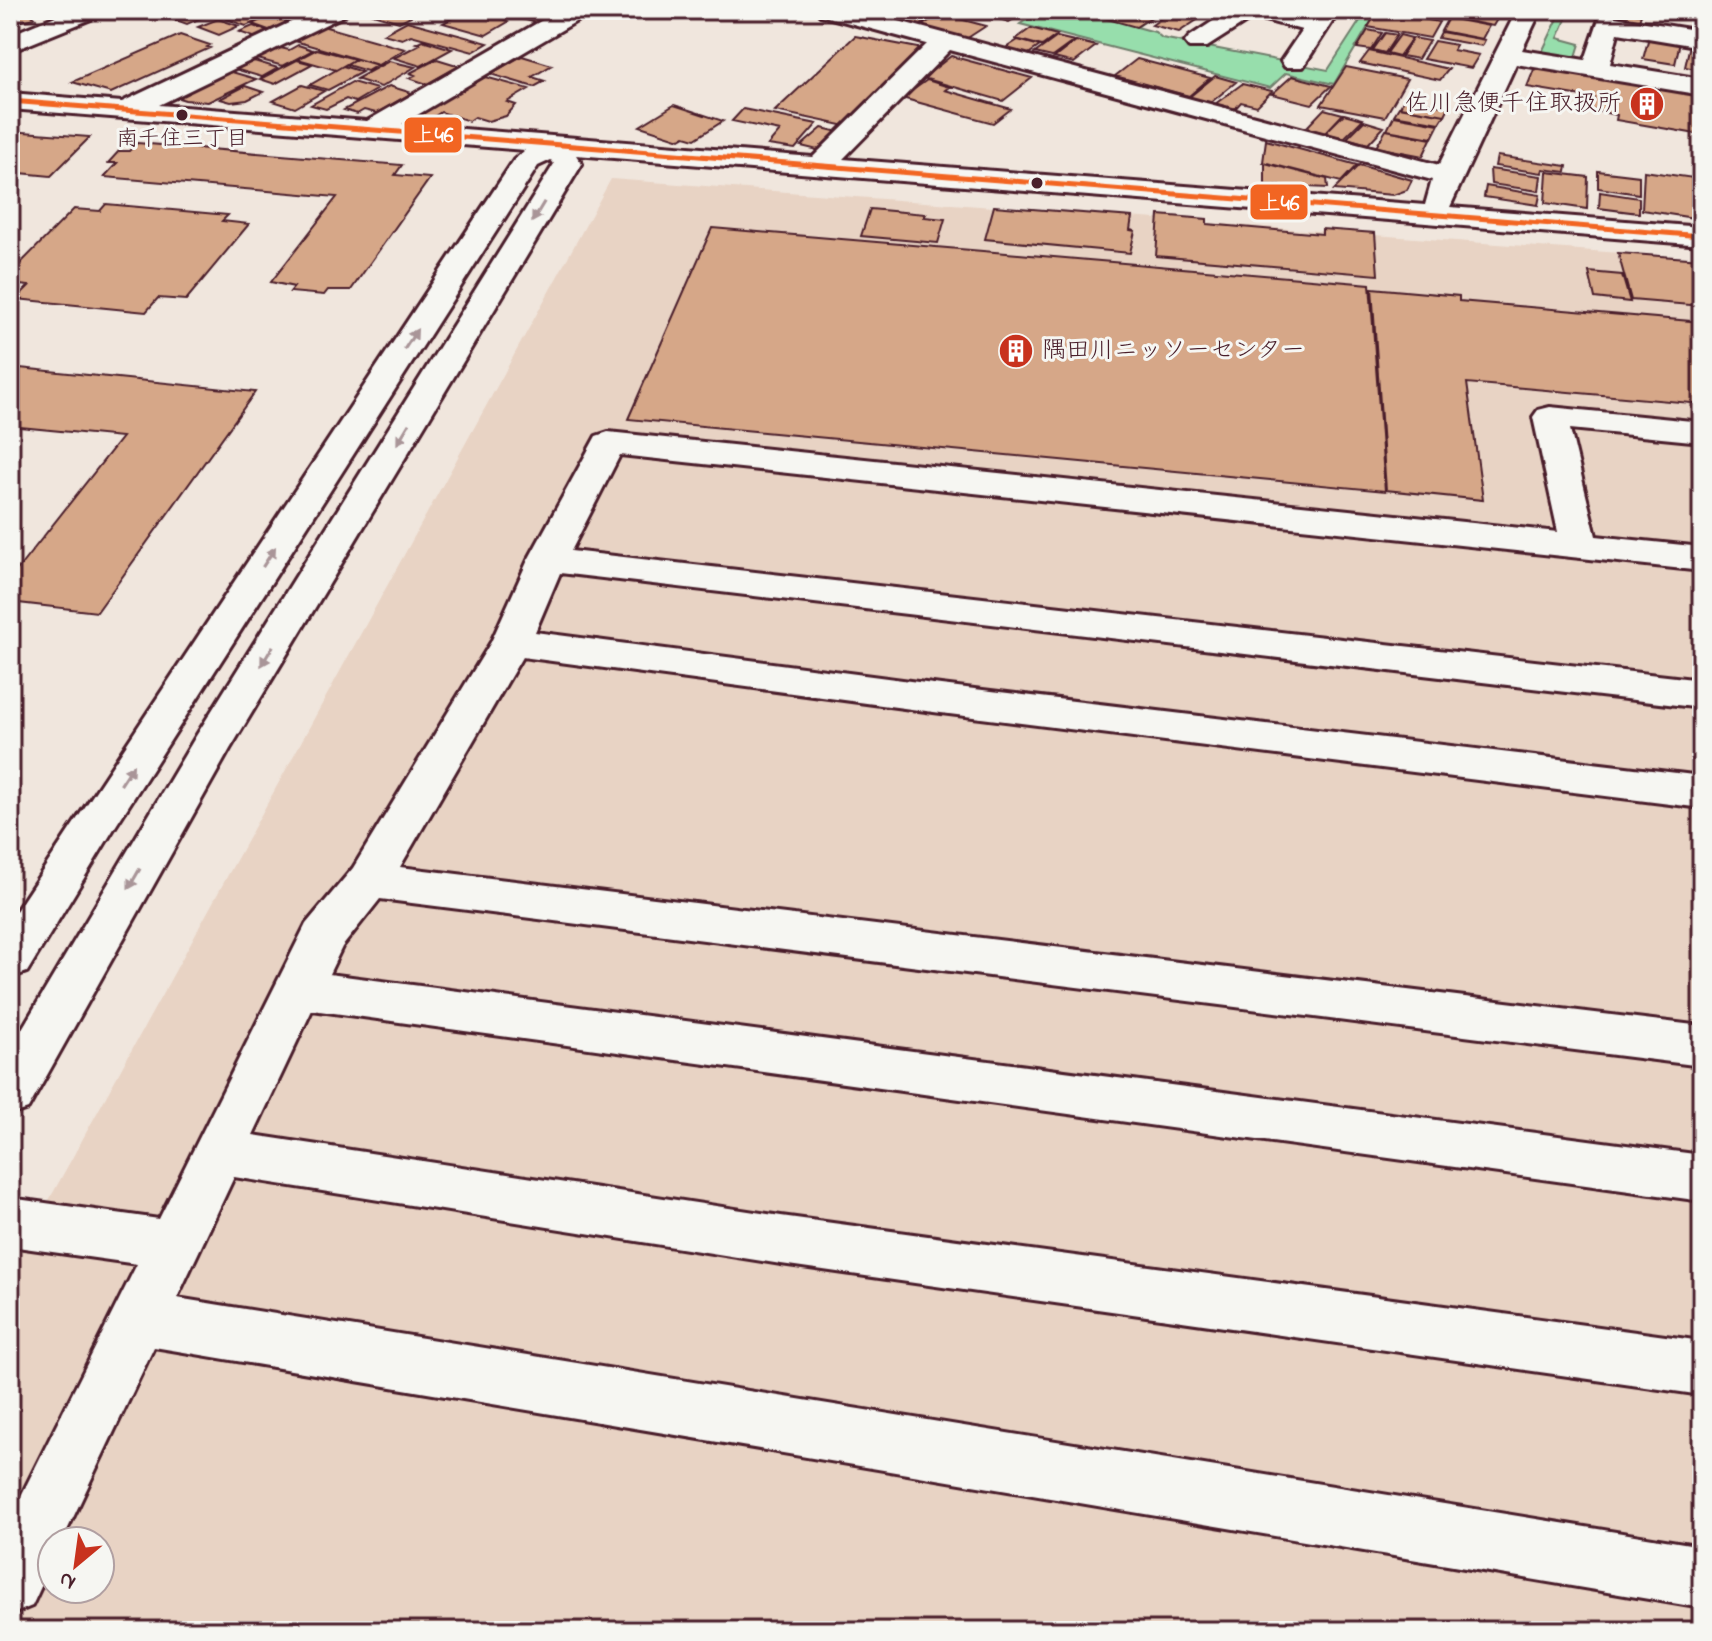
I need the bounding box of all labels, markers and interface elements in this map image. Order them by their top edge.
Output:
building icon: 佐川急便千住取扱所 [1628,85,1666,123]
place label: 佐川急便千住取扱所 [1405,87,1621,122]
marker: 南千住三丁目 [174,107,190,123]
line badge: 上46 [403,116,463,154]
text: 上46 [413,121,454,153]
place label: 南千住三丁目 [116,124,248,156]
unlabelled marker [1029,175,1045,191]
line badge: 上46 [1249,183,1309,221]
text: 上46 [1259,189,1300,221]
one-way arrow [532,201,546,223]
one-way arrow [403,328,417,350]
building icon: 隅田川ニッソーセンター [997,332,1035,370]
place label: 隅田川ニッソーセンター [1042,334,1305,369]
one-way arrow [396,423,410,445]
one-way arrow [261,546,275,568]
one-way arrow [260,645,274,667]
one-way arrow [119,764,134,785]
one-way arrow [127,868,141,890]
north arrow [36,1525,116,1605]
text: N [54,1562,82,1597]

